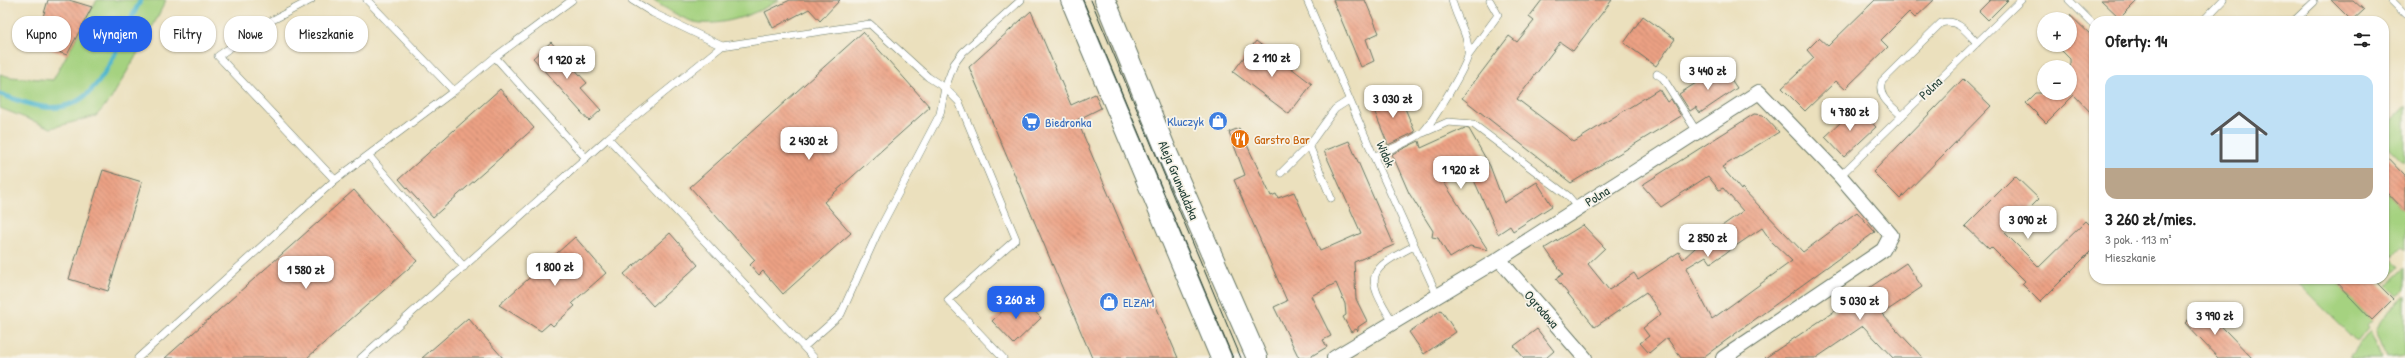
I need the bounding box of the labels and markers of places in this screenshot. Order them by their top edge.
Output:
pin: 2 110 zł [1231,44,1313,78]
pin: 1 920 zł [526,46,608,80]
pin: 3 440 zł [1667,57,1749,91]
pin: 3 030 zł [1352,85,1434,119]
pin: 4 780 zł [1809,98,1891,132]
shop icon: Kluczyk [1207,110,1229,132]
supermarket icon: Biedronka [1020,111,1042,133]
place label: Kluczyk [1167,112,1205,130]
place label: Biedronka [1045,113,1091,131]
pin: 2 430 zł [768,127,850,161]
restaurant icon: Garstro Bar [1229,128,1251,150]
place label: Garstro Bar [1254,130,1310,148]
pin: 1 920 zł [1420,156,1502,190]
pin: 3 090 zł [1987,206,2069,240]
pin: 2 850 zł [1667,224,1749,258]
pin: 1 800 zł [514,253,596,287]
pin: 1 580 zł [265,256,347,290]
pin: 3 260 zł [975,286,1057,320]
pin: 5 030 zł [1819,287,1901,321]
shop icon: ELZAM [1098,291,1120,313]
place label: ELZAM [1123,293,1155,311]
pin: 3 990 zł [2174,302,2256,336]

